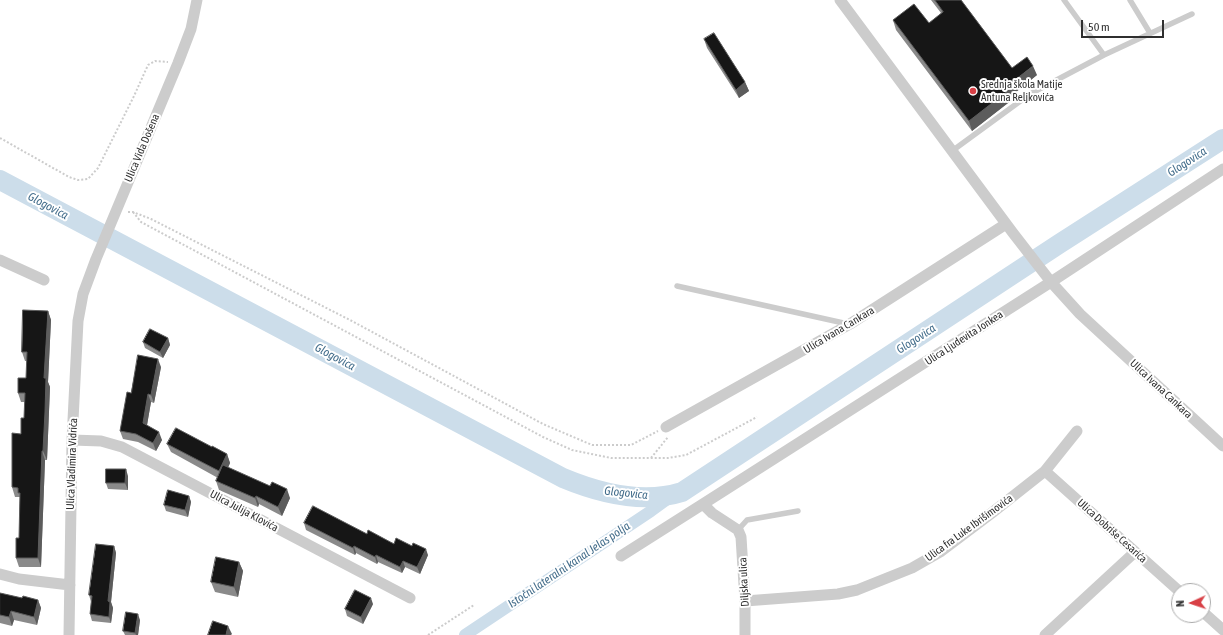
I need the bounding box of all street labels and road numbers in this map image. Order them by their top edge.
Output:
street label: Ulica Vida Došena [122,112,162,184]
street label: Ulica Ivana Cankara [801,304,877,356]
street label: Ulica Ljudevita Jonkea [922,308,1006,368]
street label: Ulica Ivana Cankara [1127,357,1195,421]
street label: Ulica Vladimira Vidrića [64,418,80,510]
street label: Ulica Julija Klovića [208,487,280,535]
street label: Ulica fra Luke Ibrišimovića [922,492,1016,564]
street label: Ulica Dobriše Cesarića [1074,496,1150,566]
street label: Diljska ulica [736,557,752,607]

